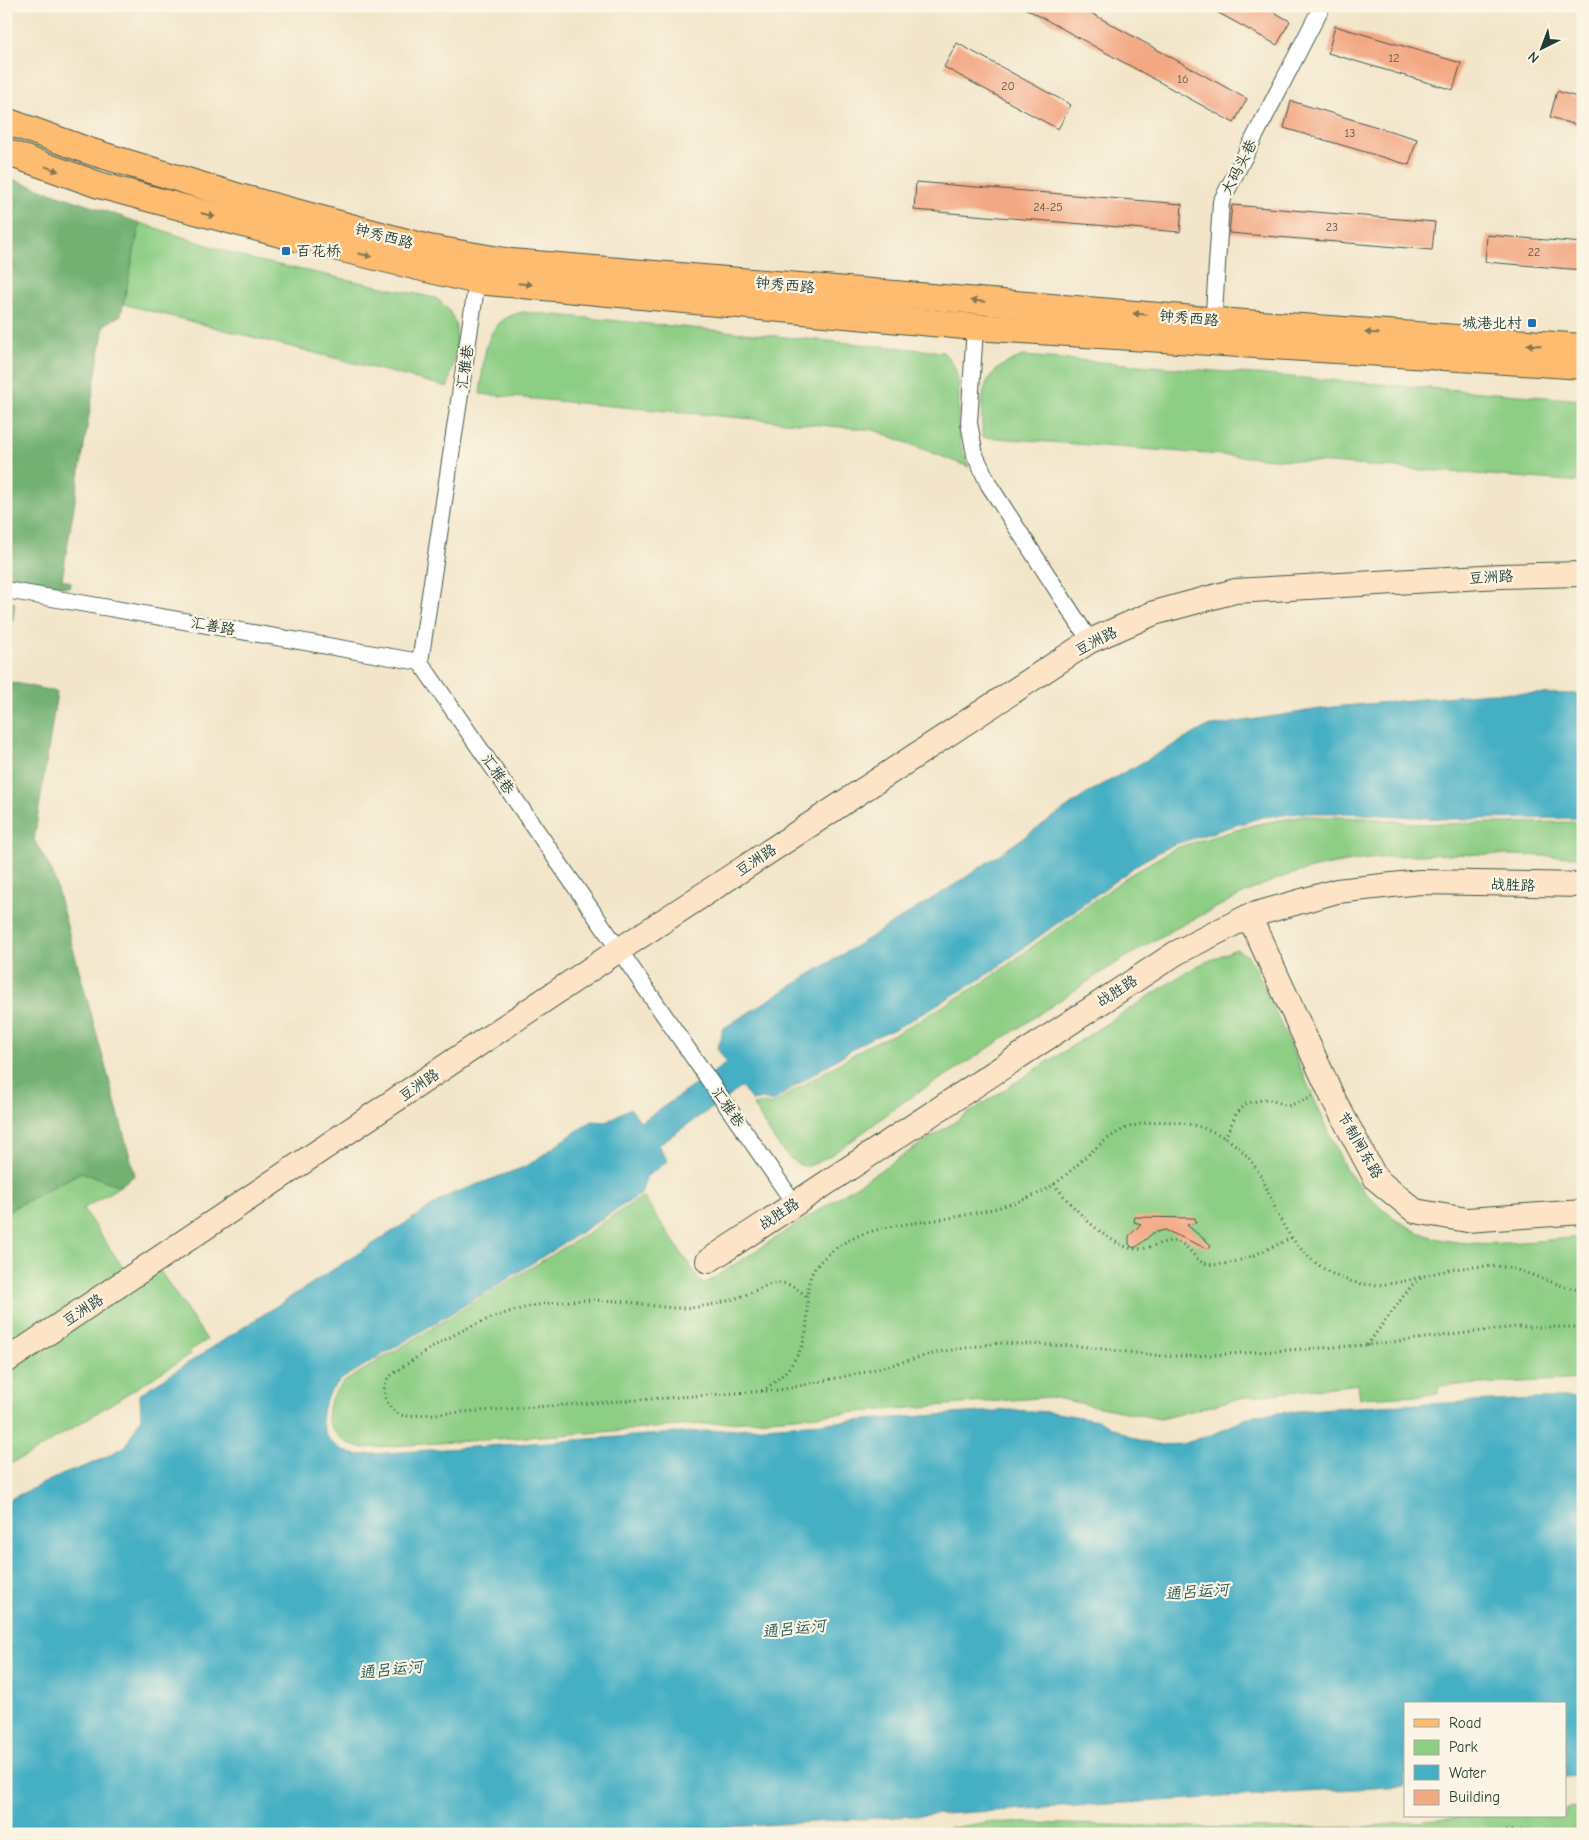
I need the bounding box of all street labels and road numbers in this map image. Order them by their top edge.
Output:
street label: 大码头巷 [1217,136,1261,198]
street label: 钟秀西路 [353,220,415,252]
street label: 钟秀西路 [754,273,816,297]
street label: 钟秀西路 [1158,306,1220,330]
street label: 汇雅巷 [453,343,477,391]
street label: 豆洲路 [1468,567,1514,587]
street label: 汇善路 [189,613,237,639]
street label: 豆洲路 [1072,623,1120,659]
street label: 汇雅巷 [478,750,518,798]
street label: 豆洲路 [732,840,780,880]
street label: 战胜路 [1490,875,1536,895]
street label: 战胜路 [1093,971,1141,1011]
street label: 豆洲路 [395,1065,443,1105]
street label: 汇雅巷 [708,1083,748,1131]
street label: 节制闸东路 [1333,1108,1387,1182]
street label: 战胜路 [755,1194,803,1234]
street label: 豆洲路 [59,1290,107,1330]

